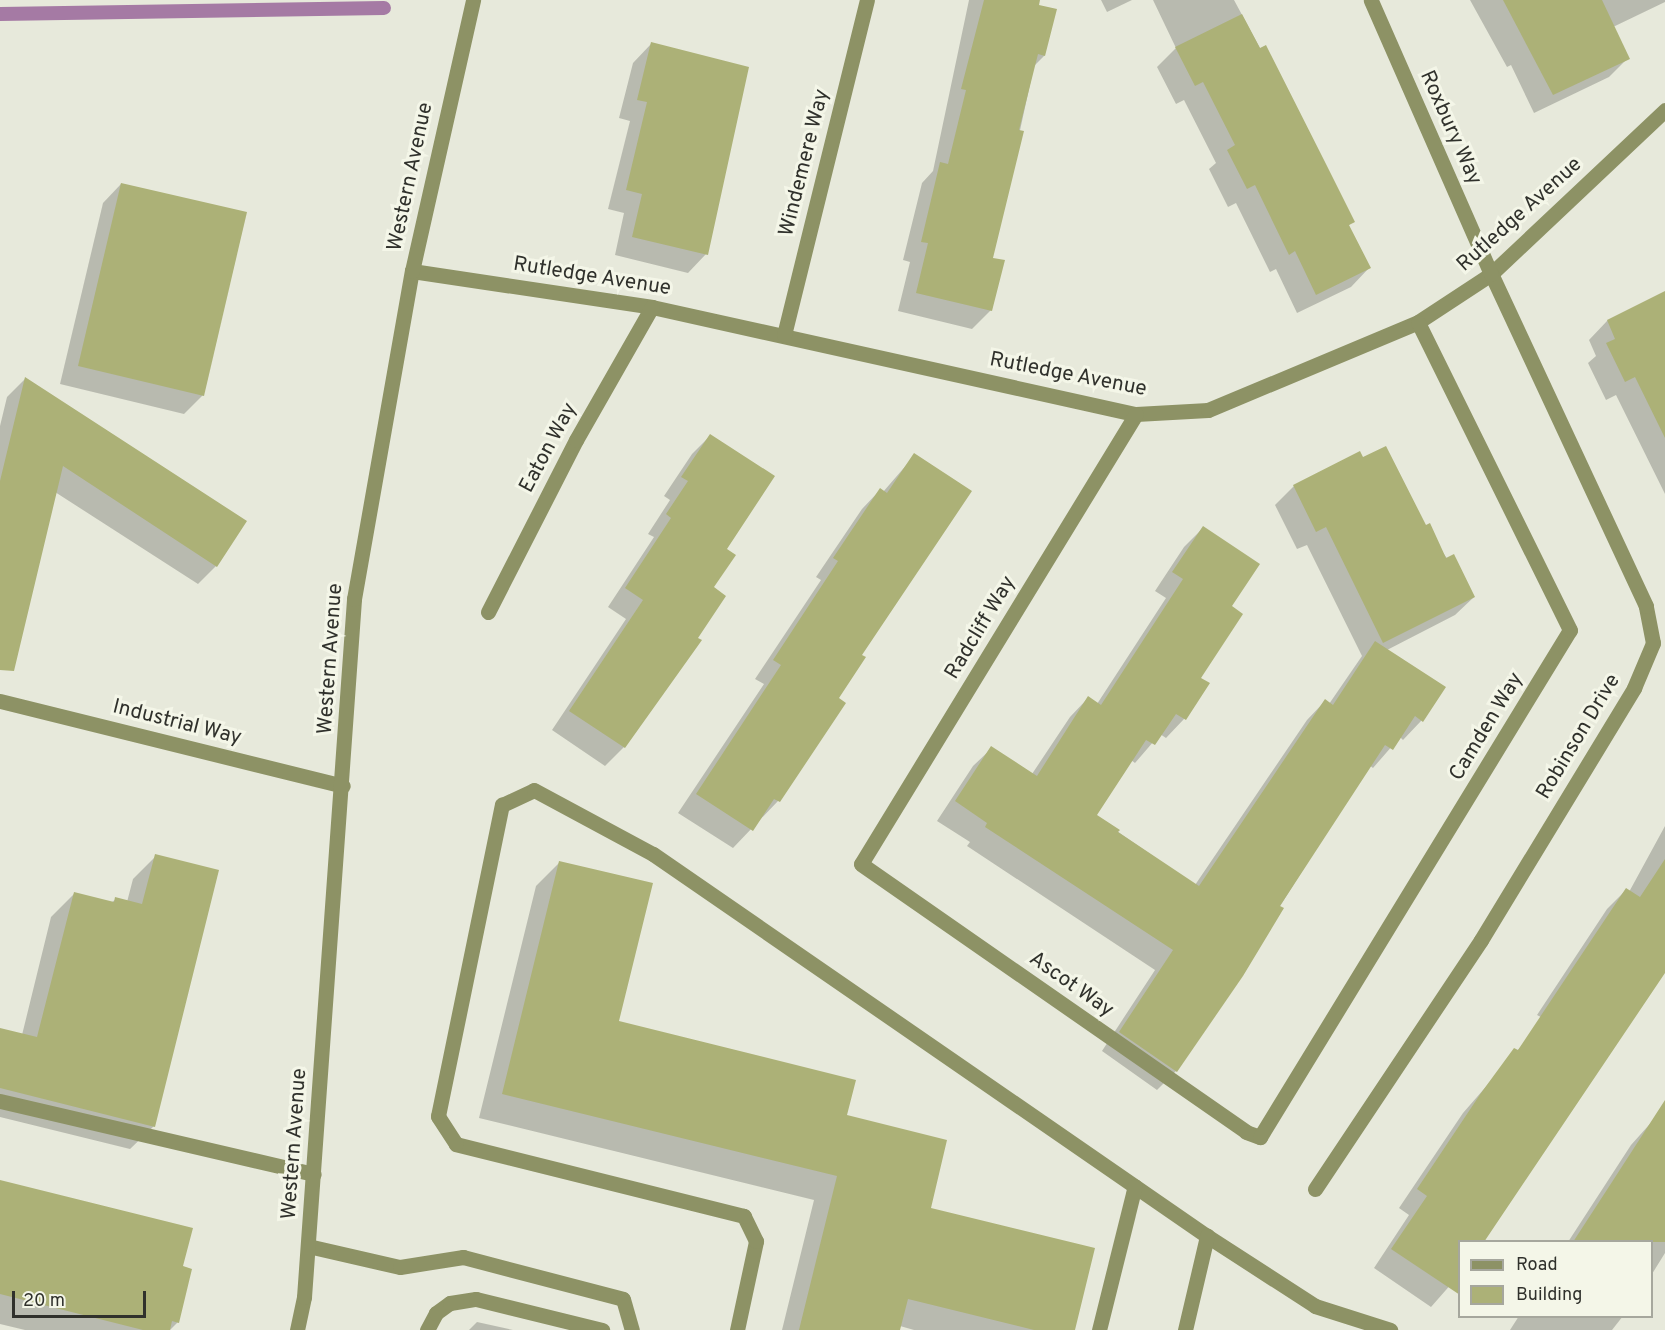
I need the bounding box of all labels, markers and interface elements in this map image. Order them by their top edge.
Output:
street label: Roxbury Way [1413,67,1487,189]
street label: Windemere Way [774,87,836,239]
street label: Western Avenue [383,100,439,254]
street label: Rutledge Avenue [1452,152,1588,278]
street label: Rutledge Avenue [511,252,673,302]
street label: Rutledge Avenue [987,347,1149,403]
street label: Eaton Way [515,399,583,497]
street label: Radcliff Way [940,572,1022,684]
street label: Western Avenue [313,582,349,736]
street label: Camden Way [1445,668,1529,786]
street label: Robinson Drive [1532,670,1626,804]
street label: Industrial Way [110,695,244,751]
street label: Ascot Way [1024,947,1118,1023]
street label: Western Avenue [277,1067,313,1221]
legend [1458,1240,1653,1318]
text: Road [1516,1254,1558,1277]
scale bar [15,1279,148,1317]
text: Building [1516,1284,1582,1307]
text: 20 m [23,1290,65,1313]

